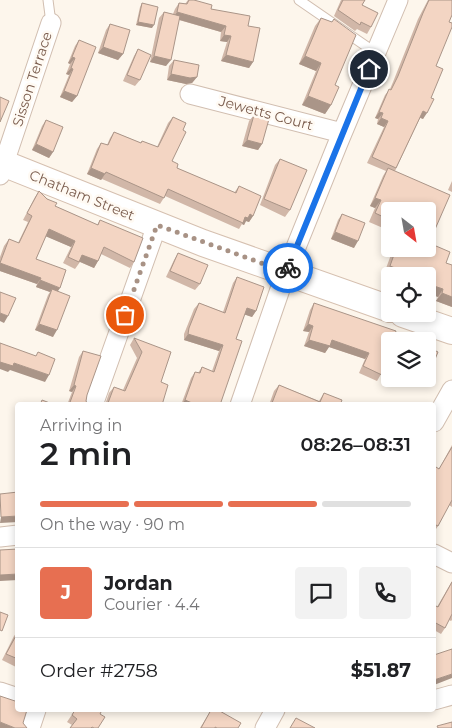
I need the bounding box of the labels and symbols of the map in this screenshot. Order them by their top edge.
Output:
street label: Sisson Terrace [8,29,56,129]
pin [348,48,390,90]
street label: Jewetts Court [216,92,315,134]
street label: Chatham Street [27,166,138,224]
north arrow [381,202,436,258]
courier [263,243,313,293]
pin [104,294,146,336]

